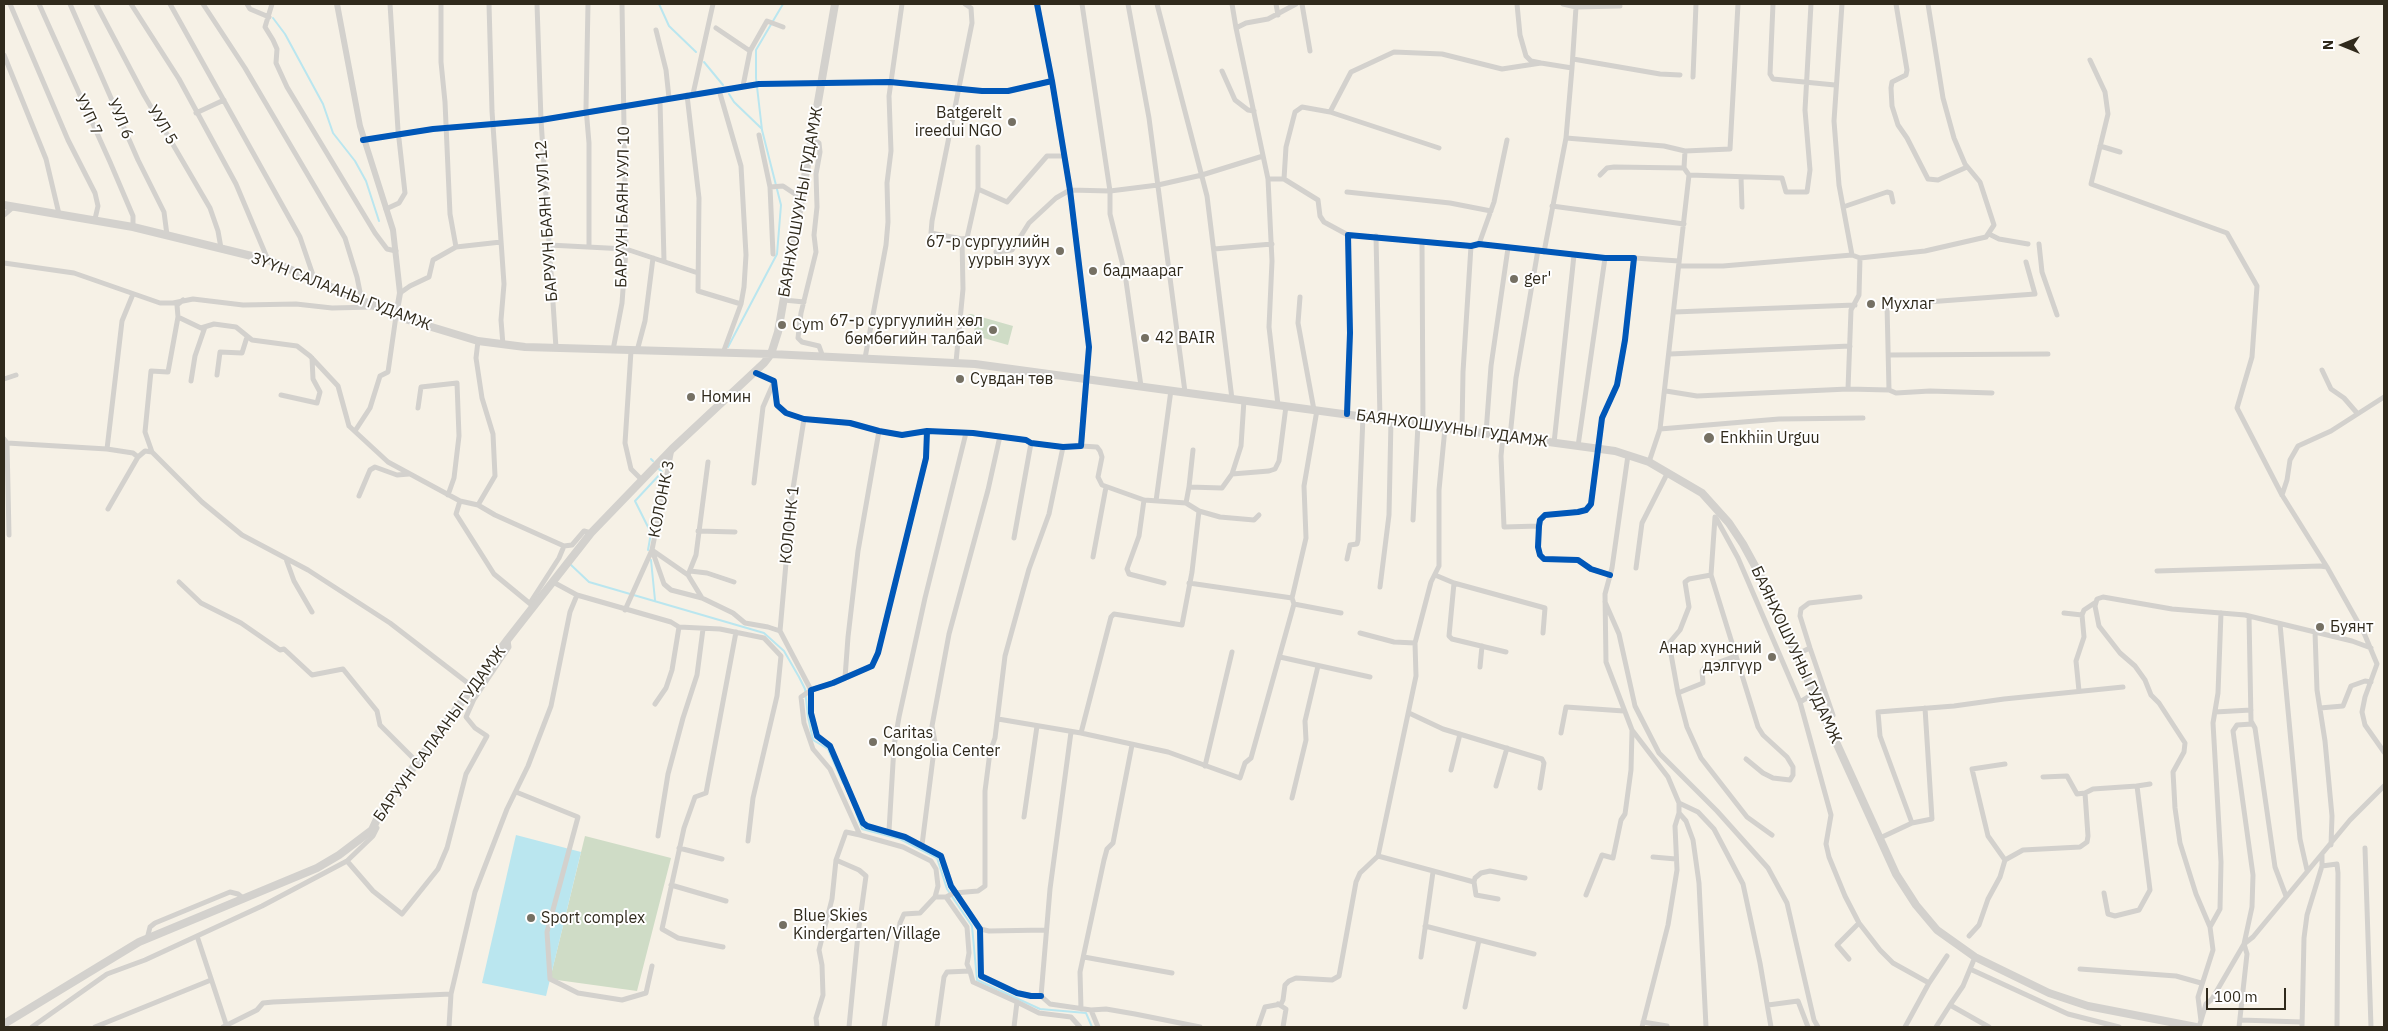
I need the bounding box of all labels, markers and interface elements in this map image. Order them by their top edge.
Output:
north arrow [2318,20,2368,70]
text: N [2319,40,2337,50]
street label: УУП 7 [70,91,106,139]
street label: УУЛ 6 [103,96,137,142]
street label: УУЛ 5 [143,102,181,148]
place label: Batgerelt ireedui NGO [915,103,1002,141]
street label: БАЯНХОШУУНЫ ГУДАМЖ [775,105,827,299]
marker: Batgerelt ireedui NGO [1006,116,1018,128]
street label: БАРУУН БАЯН УУЛ 10 [612,126,634,288]
street label: БАРУУН БАЯН УУЛ 12 [532,140,562,302]
place label: 67-р сургуулийн уурын зуух [926,232,1050,270]
marker: 67-р сургуулийн уурын зуух [1054,245,1066,257]
street label: ЗҮҮН САЛААНЫ ГУДАМЖ [248,249,434,335]
place label: бадмаараг [1103,261,1183,281]
marker: бадмаараг [1087,265,1099,277]
place label: ger' [1524,269,1551,289]
marker: ger' [1508,273,1520,285]
place label: Мухлаг [1881,294,1935,314]
marker: Мухлаг [1865,298,1877,310]
place label: 67-р сургуулийн хөл бөмбөгийн талбай [829,311,983,349]
place label: Cym [792,315,824,335]
marker: Cym [776,319,788,331]
marker: 67-р сургуулийн хөл бөмбөгийн талбай [987,324,999,336]
place label: 42 BAIR [1155,328,1215,348]
marker: 42 BAIR [1139,332,1151,344]
place label: Сувдан төв [970,369,1053,389]
marker: Сувдан төв [954,373,966,385]
place label: Номин [701,387,751,407]
marker: Номин [685,391,697,403]
street label: БАЯНХОШУУНЫ ГУДАМЖ [1355,406,1549,452]
place label: Enkhiin Urguu [1720,428,1820,448]
marker: Enkhiin Urguu [1702,431,1716,445]
street label: КОЛОНК 3 [645,459,679,539]
street label: КОЛОНК 1 [776,485,804,565]
street label: БАЯНХОШУУНЫ ГУДАМЖ [1746,563,1846,747]
place label: Буянт [2330,617,2373,637]
marker: Буянт [2314,621,2326,633]
place label: Анар хүнсний дэлгүүр [1659,638,1762,676]
street label: БАРУУН САЛААНЫ ГУДАМЖ [370,642,510,826]
marker: Анар хүнсний дэлгүүр [1766,651,1778,663]
place label: Caritas Mongolia Center [883,723,1000,761]
marker: Caritas Mongolia Center [867,736,879,748]
place label: Blue Skies Kindergarten/Village [793,906,941,944]
place label: Sport complex [541,908,645,928]
marker: Sport complex [525,912,537,924]
marker: Blue Skies Kindergarten/Village [777,919,789,931]
scale bar [2208,978,2288,1010]
text: 100 m [2214,987,2258,1006]

